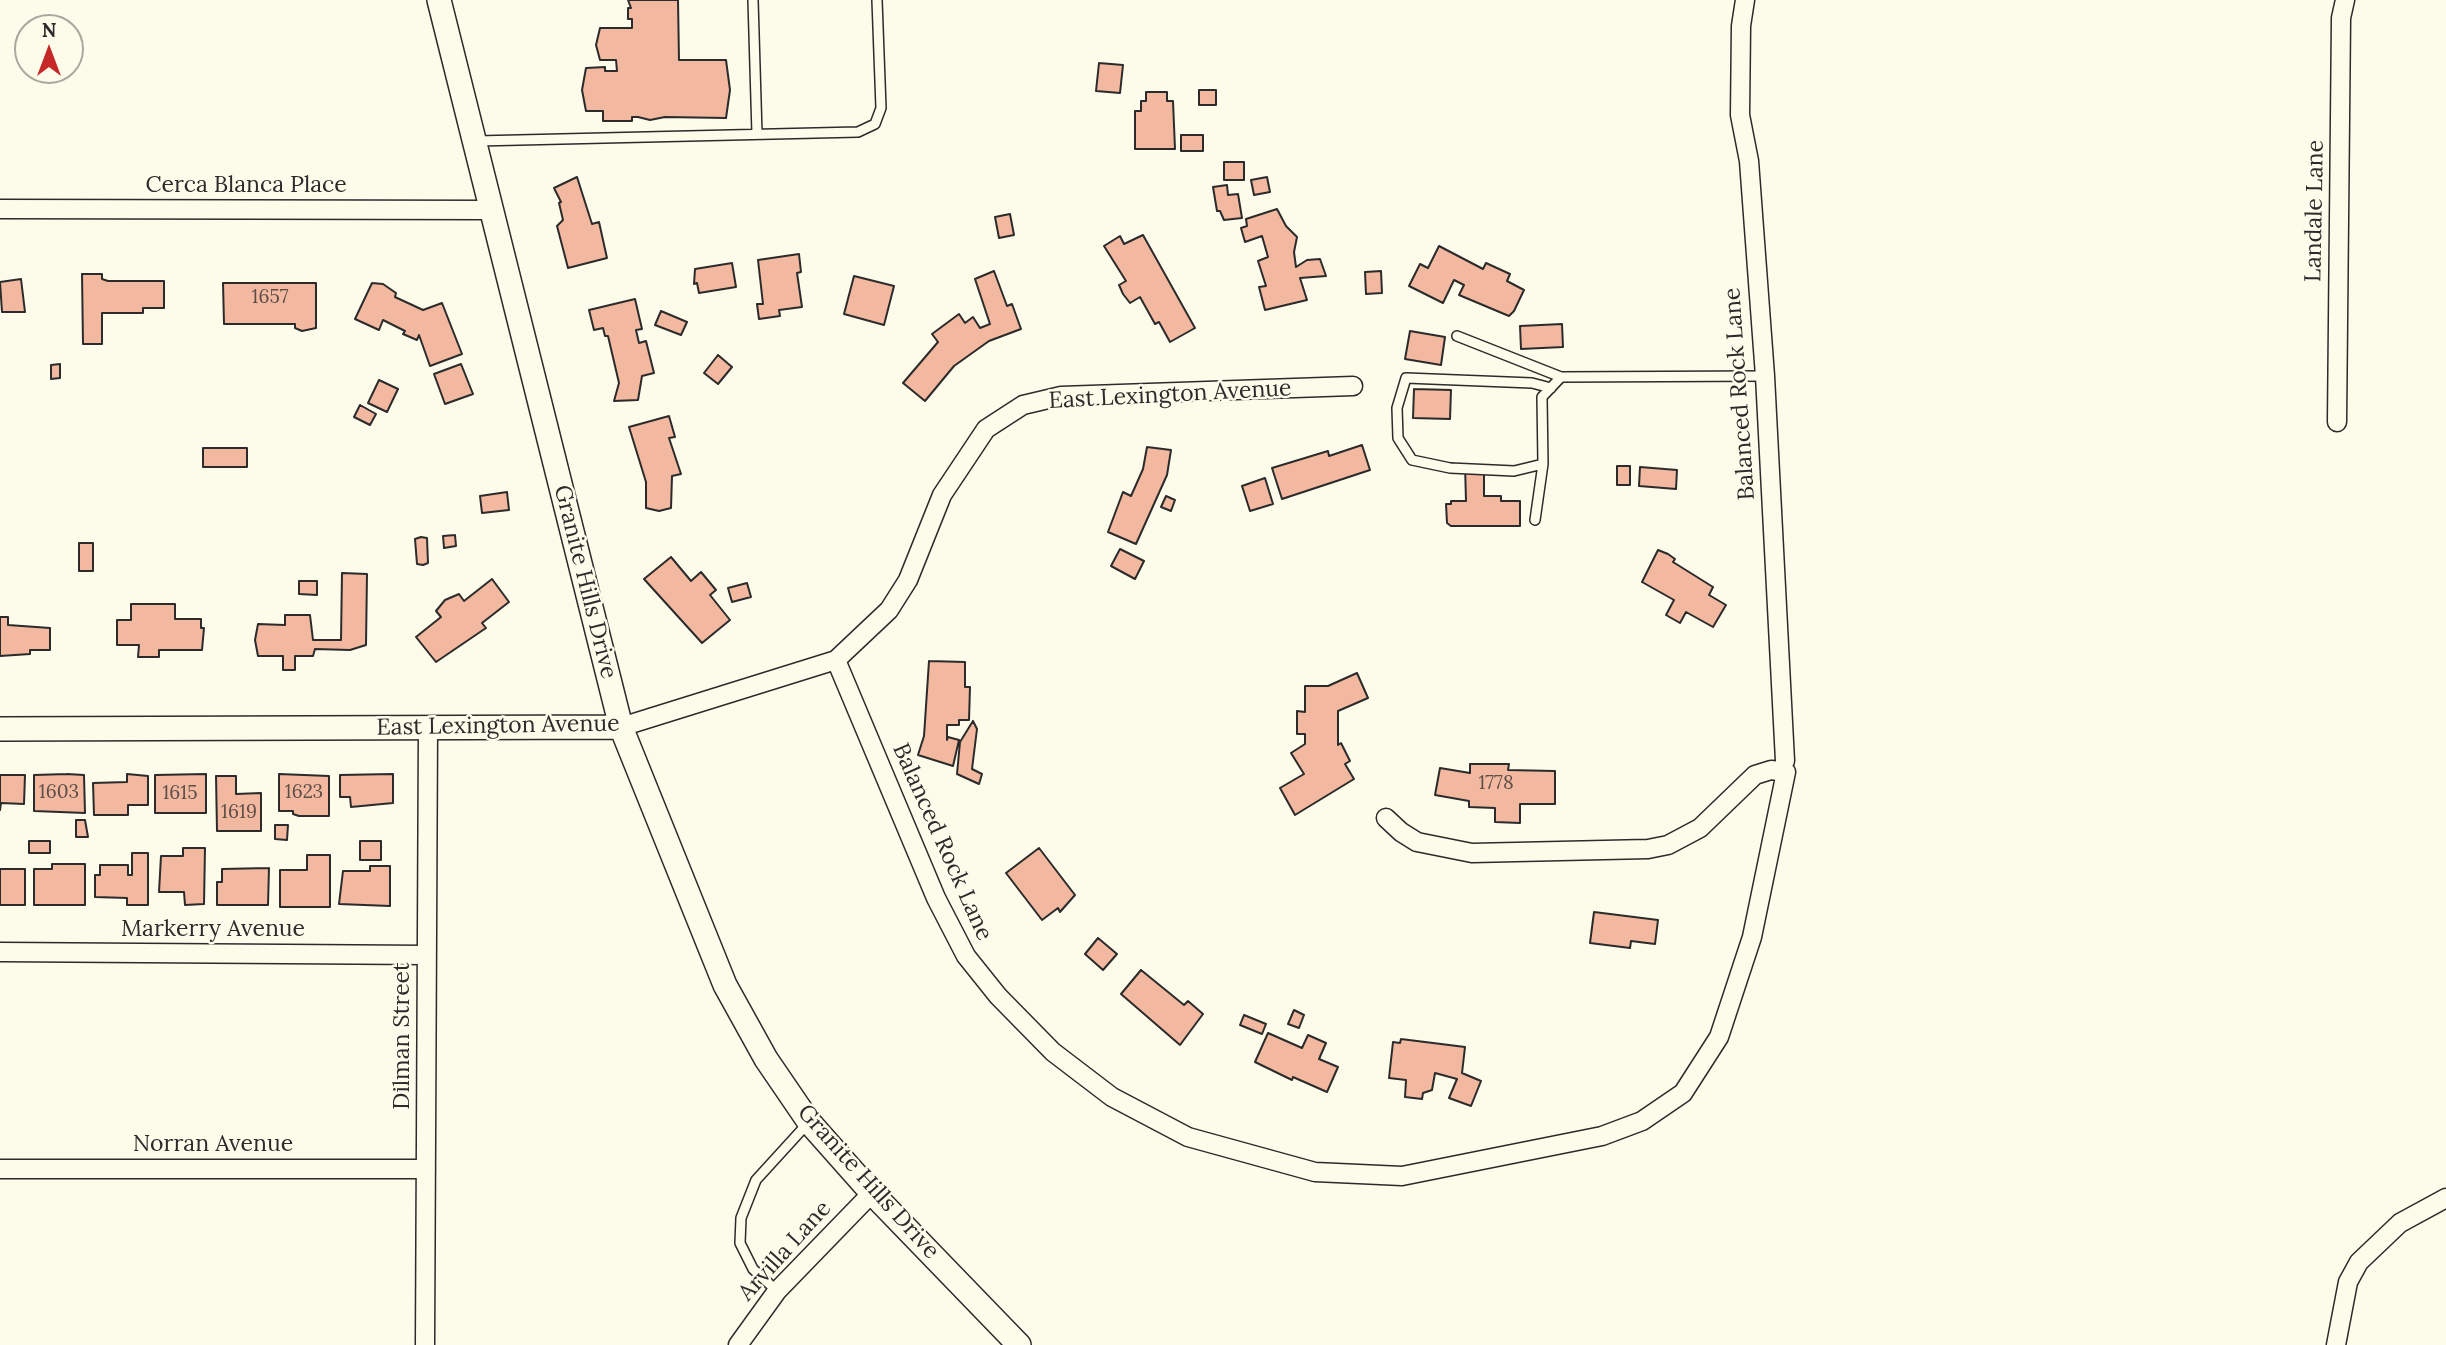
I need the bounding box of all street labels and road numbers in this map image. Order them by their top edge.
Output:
street label: Landale Lane [2300,140,2330,282]
street label: Cerca Blanca Place [145,171,347,199]
street label: Balanced Rock Lane [1719,287,1761,501]
street label: East Lexington Avenue [1048,375,1292,415]
street label: Granite Hills Drive [548,482,622,682]
street label: East Lexington Avenue [376,710,620,742]
street label: Balanced Rock Lane [886,739,998,945]
street label: Markerry Avenue [121,915,305,943]
street label: Dilman Street [388,962,416,1110]
street label: Granite Hills Drive [791,1099,945,1265]
street label: Norran Avenue [133,1130,293,1158]
street label: Arvilla Lane [733,1195,837,1307]

